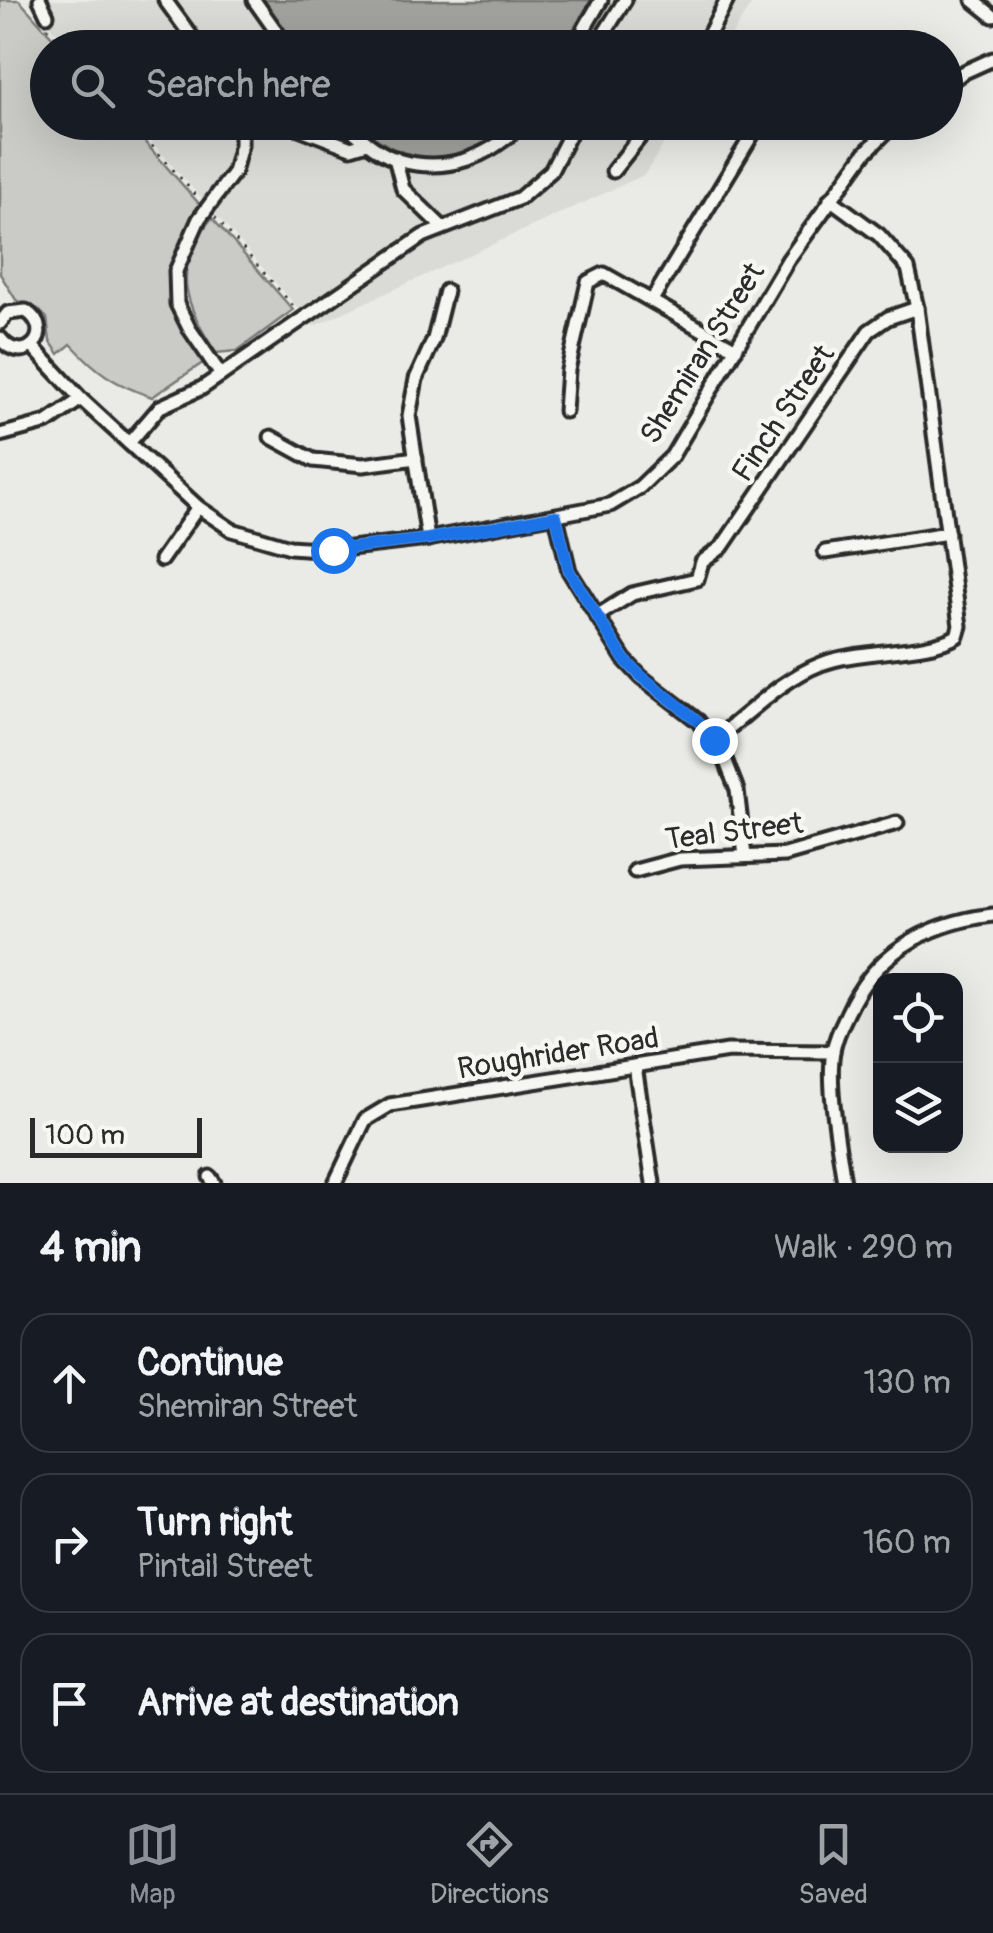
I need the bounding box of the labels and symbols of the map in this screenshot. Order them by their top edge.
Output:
street label: Shemiran Street [632,255,773,451]
street label: Finch Street [724,337,843,489]
route start [311,528,357,574]
route end [692,718,738,764]
street label: Teal Street [663,805,806,858]
street label: Roughrider Road [455,1019,661,1088]
scale bar [30,1113,202,1158]

